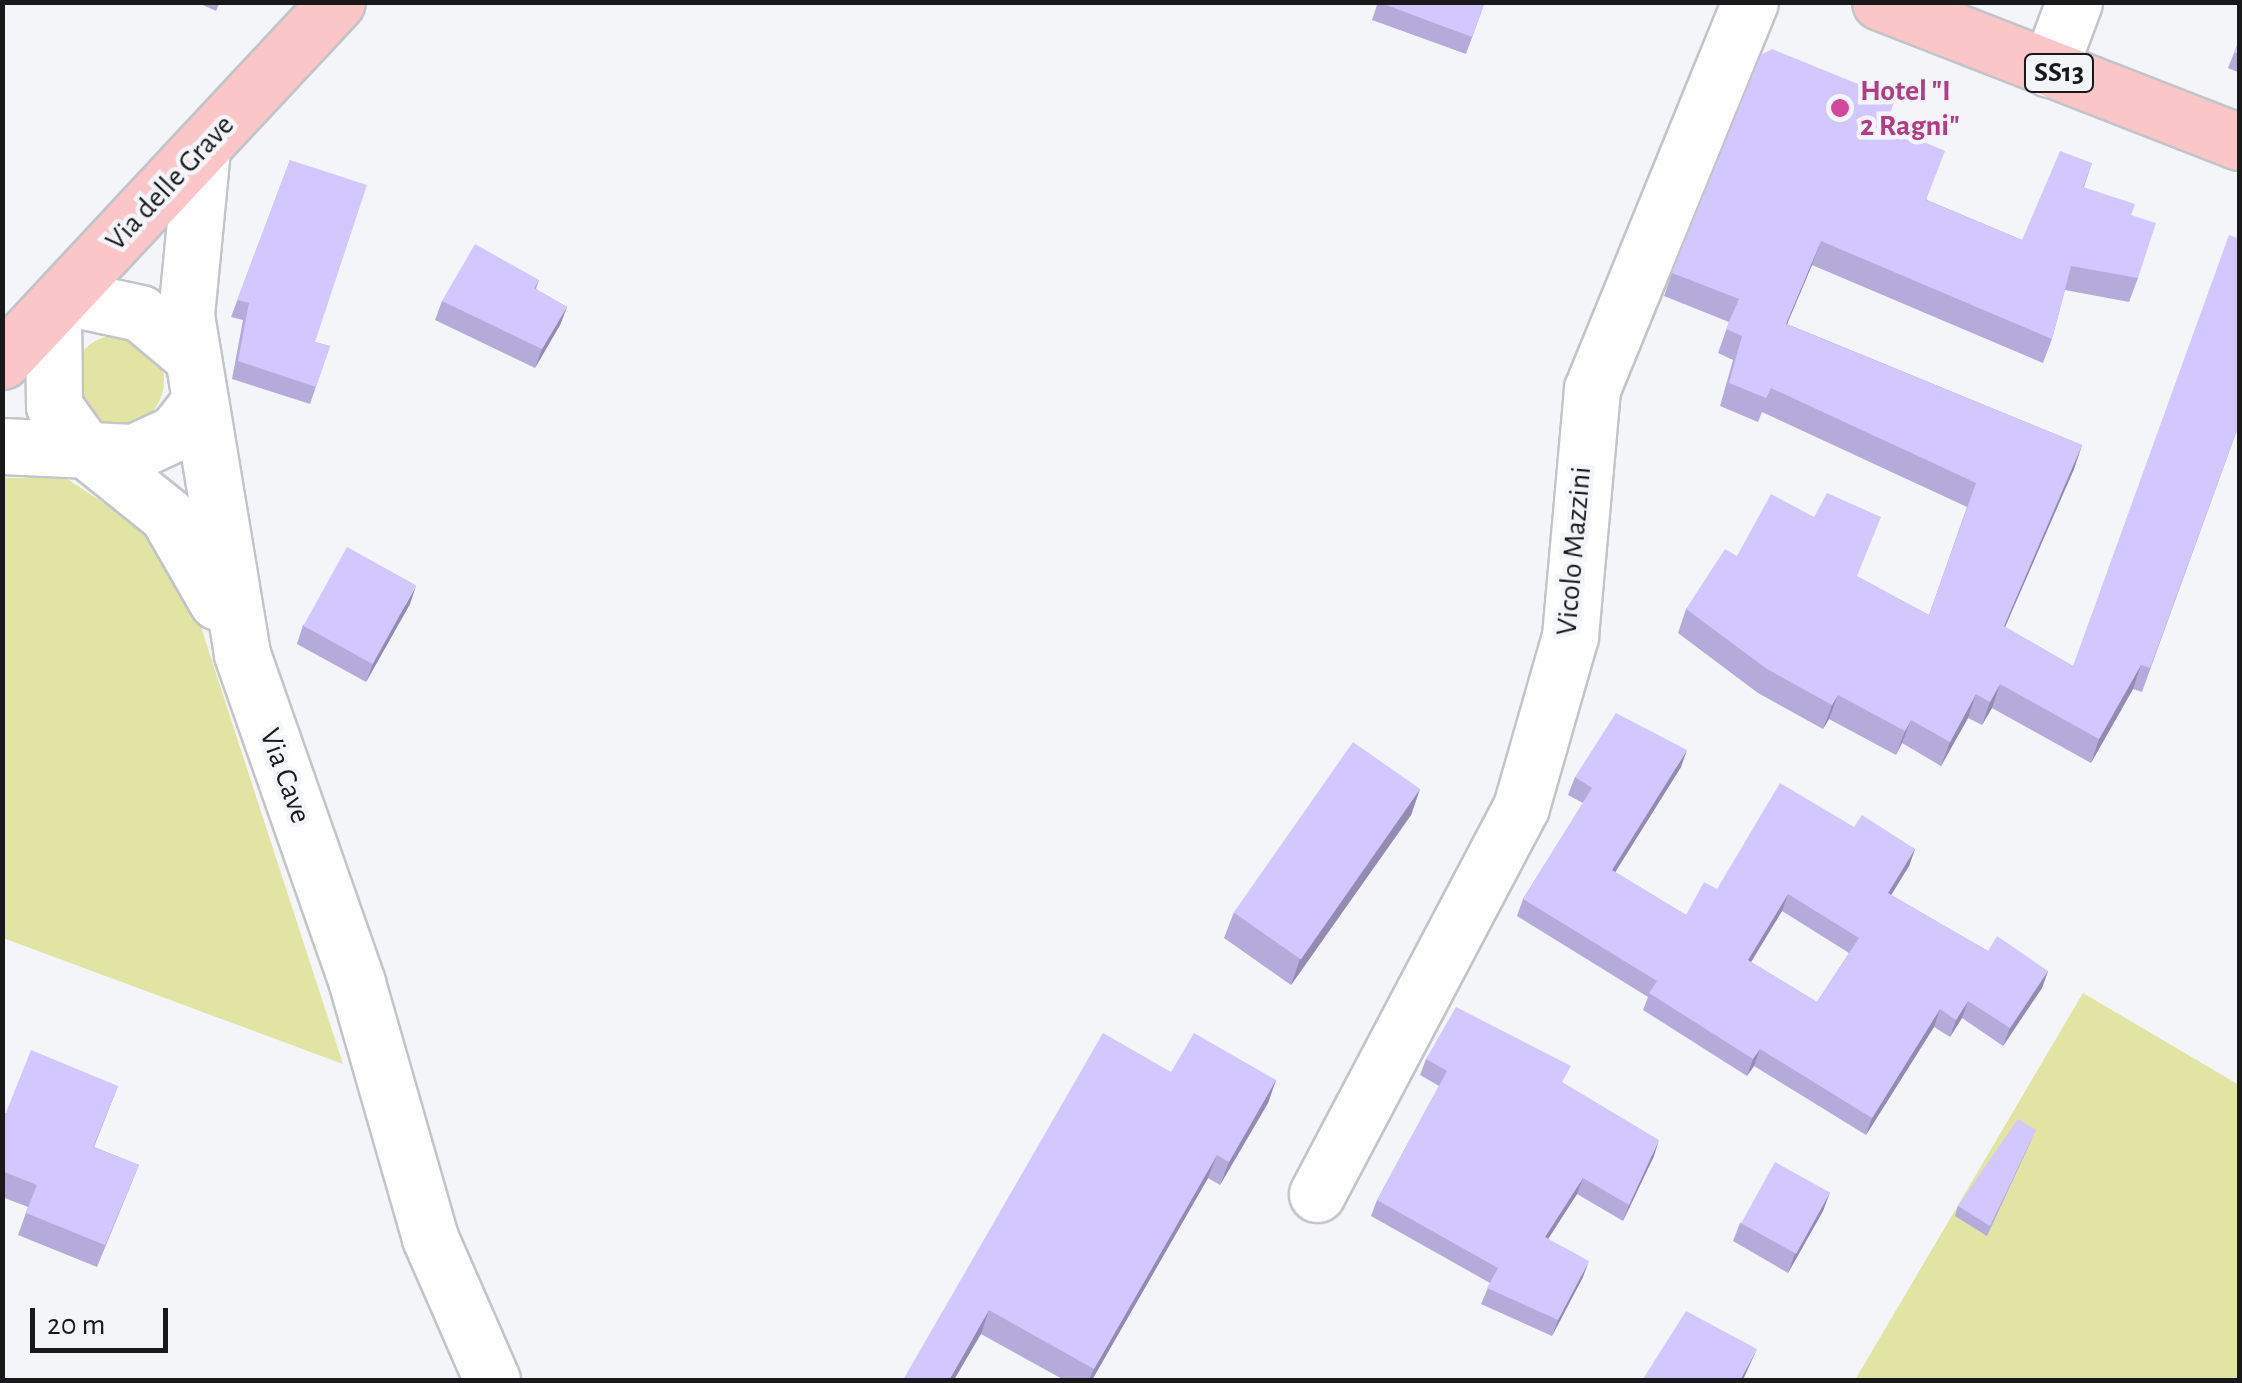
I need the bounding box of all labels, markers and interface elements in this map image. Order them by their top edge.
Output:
road number: SS13 [2022,50,2096,96]
place label: Hotel "I 2 Ragni" [1860,73,1960,144]
marker: Hotel "I 2 Ragni" [1829,97,1851,119]
street label: Via delle Grave [98,108,242,258]
street label: Vicolo Mazzini [1549,465,1599,637]
street label: Via Cave [251,724,319,828]
scale bar [35,1288,172,1350]
text: 20 m [47,1310,105,1340]

